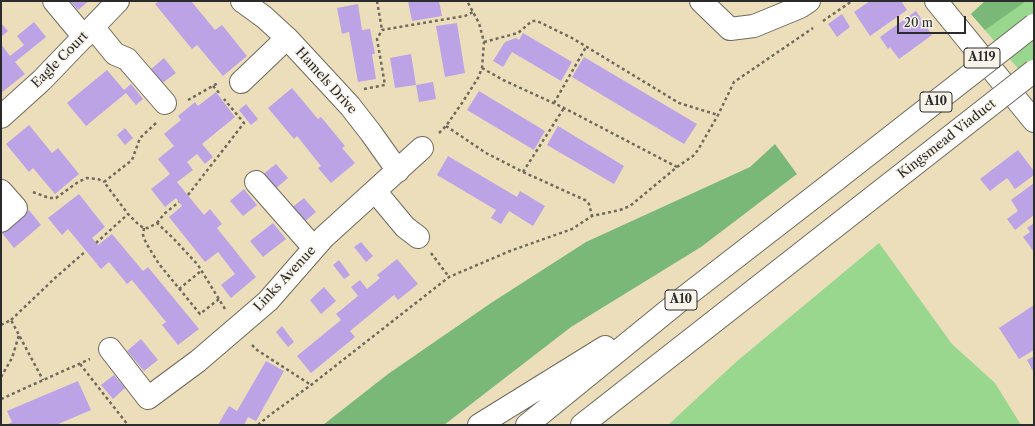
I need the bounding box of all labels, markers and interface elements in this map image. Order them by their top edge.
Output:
scale bar [899,8,968,34]
text: 20 m [904,15,933,30]
street label: Eagle Court [29,29,91,91]
street label: Hamels Drive [292,45,360,117]
road number: A119 [964,48,1000,68]
road number: A10 [920,92,952,112]
street label: Kingsmead Viaduct [895,96,999,182]
street label: Links Avenue [251,243,319,315]
road number: A10 [665,290,697,310]

